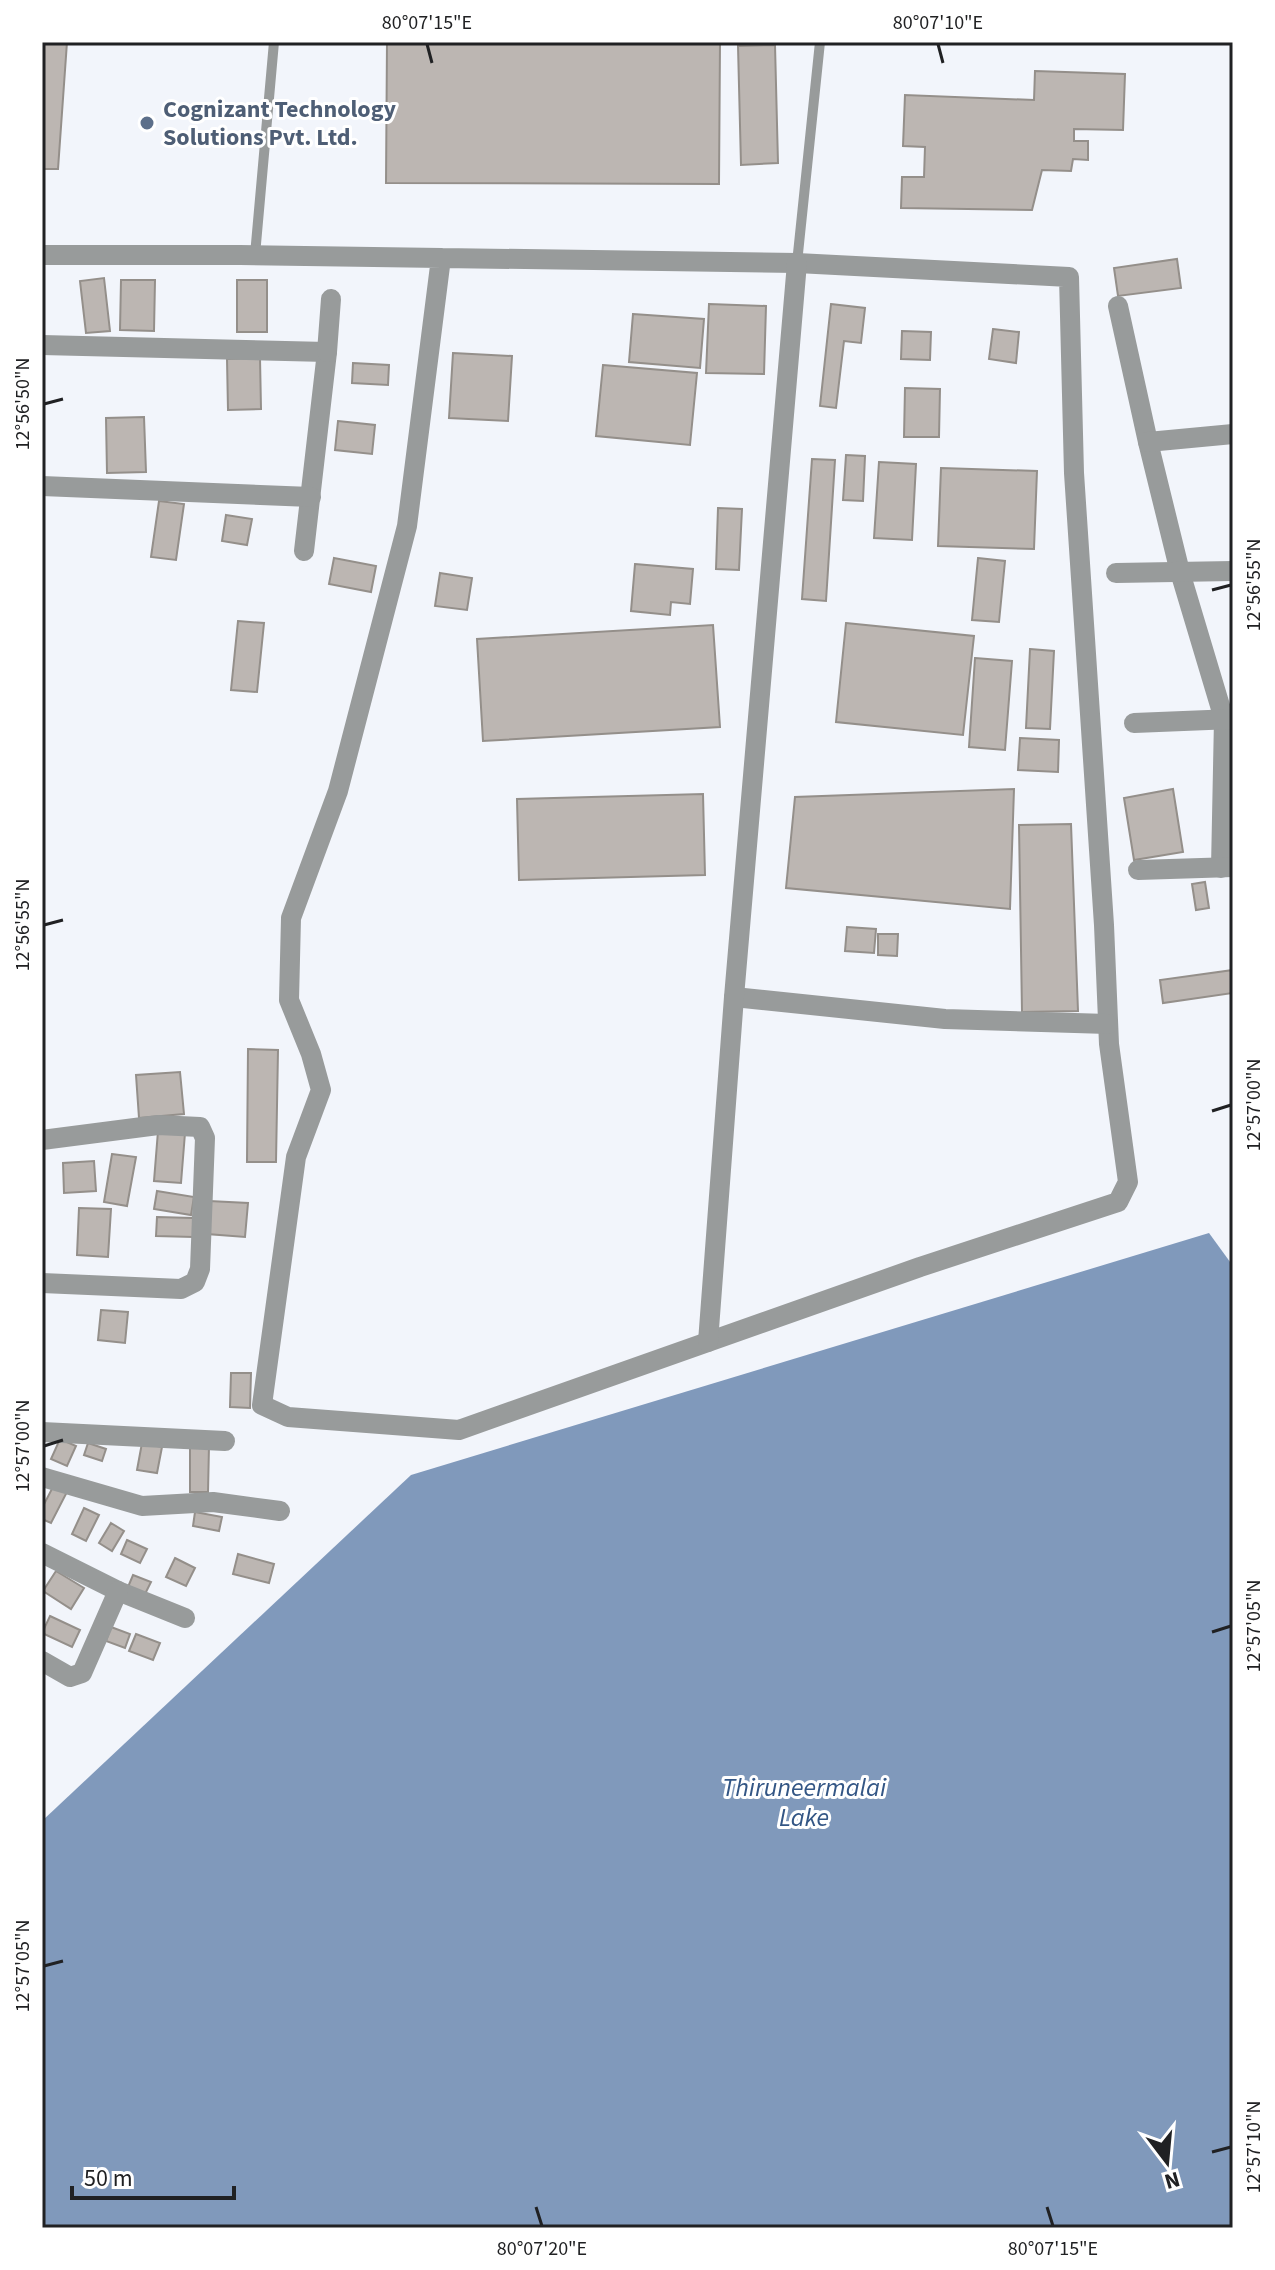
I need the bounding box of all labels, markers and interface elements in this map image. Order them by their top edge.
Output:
text: 80°07'15"E [382,9,472,37]
text: 80°07'10"E [893,9,983,37]
place label: Cognizant Technology Solutions Pvt. Ltd. [163,92,397,155]
marker: Cognizant Technology Solutions Pvt. Ltd. [138,114,156,132]
text: 12°56'50"N [9,358,37,450]
text: 12°56'55"N [1240,539,1268,631]
text: 12°56'55"N [9,879,37,971]
text: 12°57'00"N [1240,1059,1268,1151]
text: 12°57'00"N [9,1400,37,1492]
text: 12°57'05"N [1240,1580,1268,1672]
water label: Thiruneermalai Lake [722,1769,887,1836]
text: 12°57'05"N [9,1920,37,2012]
text: 12°57'10"N [1240,2101,1268,2193]
north arrow [1127,2122,1207,2202]
scale bar [72,2150,234,2200]
text: 50 m [84,2161,133,2196]
text: N [1161,2163,1184,2198]
text: 80°07'20"E [497,2235,587,2263]
text: 80°07'15"E [1008,2235,1098,2263]

